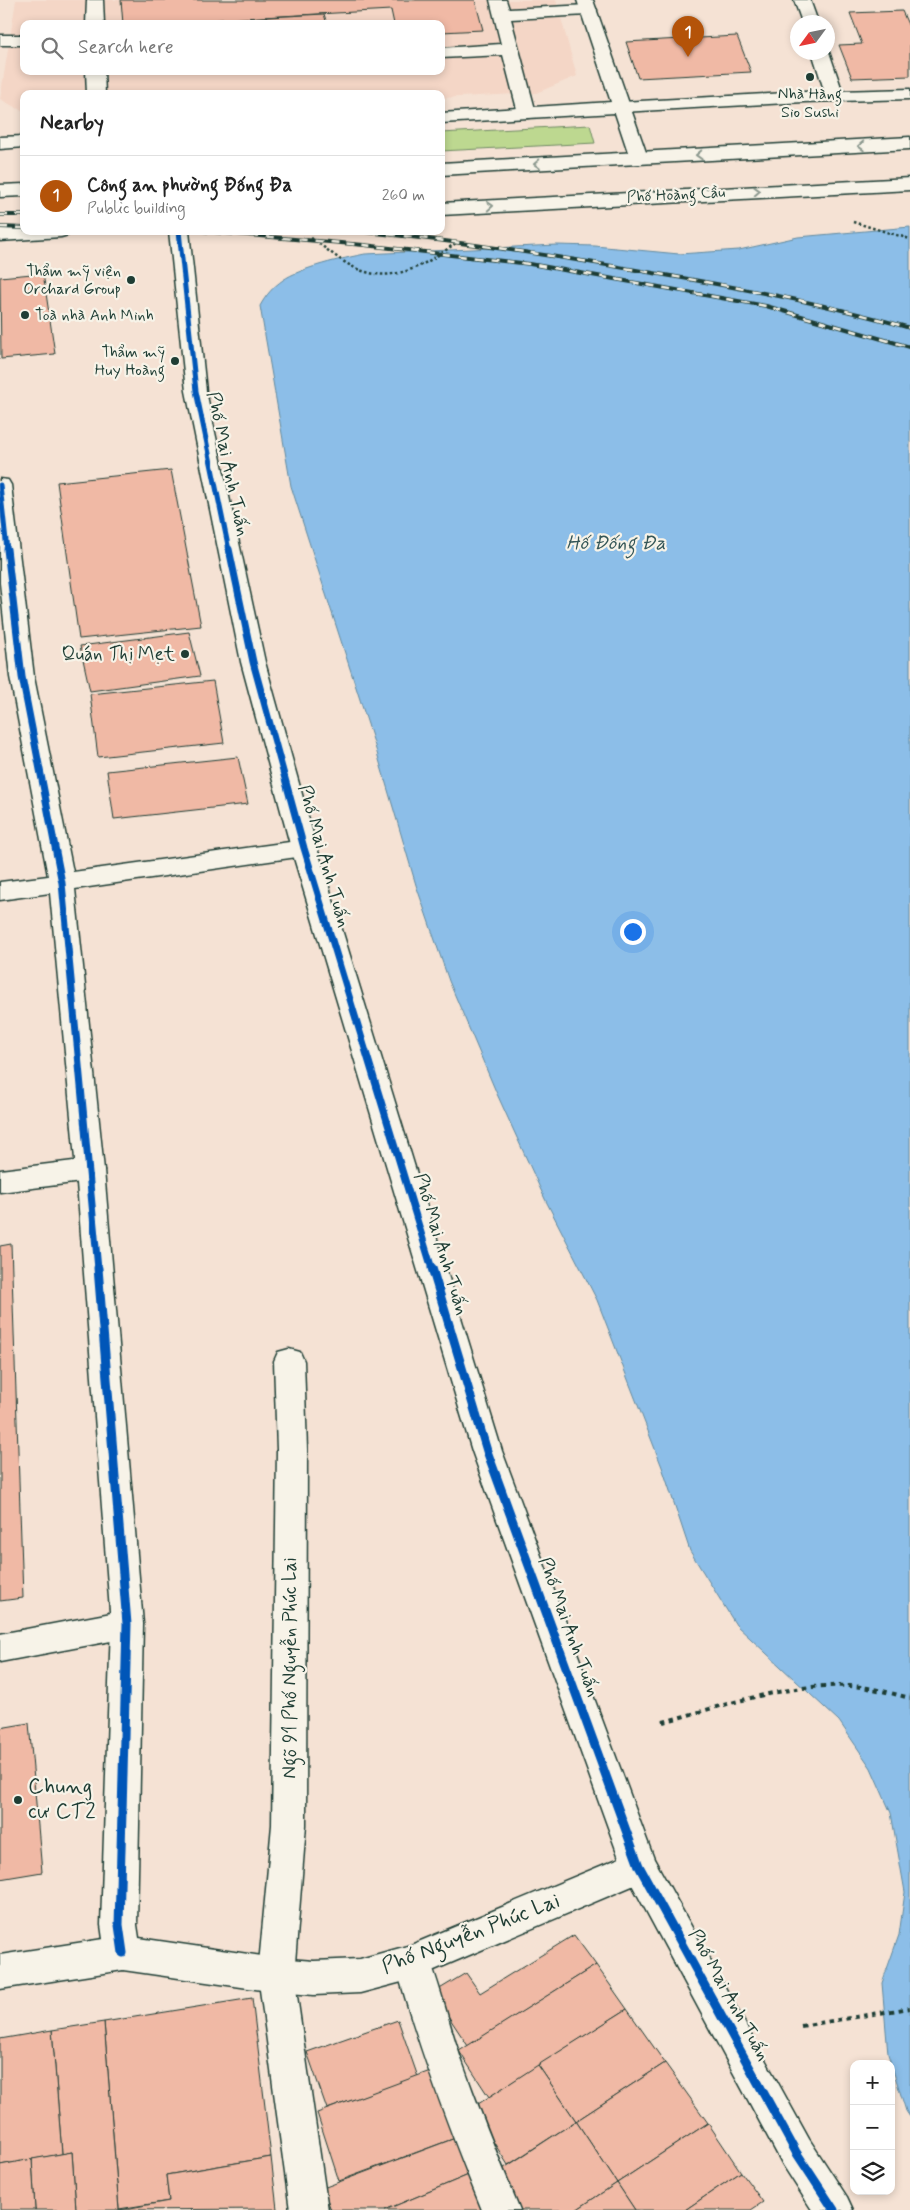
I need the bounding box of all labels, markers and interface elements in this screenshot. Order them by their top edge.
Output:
north arrow [790,15,835,60]
pin: 1 [672,16,704,57]
search box [20,20,445,75]
icon: search [38,34,66,62]
text: Search here [78,35,174,60]
marker: Nhà Hàng Sio Sushi [804,71,816,83]
place label: Nhà Hàng Sio Sushi [778,84,842,123]
text: Nearby [40,109,104,137]
one-way arrow [857,140,865,151]
one-way arrow [695,149,703,160]
one-way arrow [533,158,541,169]
text: Công an phường Đống Đa [87,173,292,198]
street label: Phố Hoàng Cầu [626,182,726,209]
text: 1 [52,185,60,206]
text: 260 m [382,185,425,206]
one-way arrow [754,186,761,196]
text: Public building [87,198,186,219]
one-way arrow [486,201,494,212]
place label: Thẩm mỹ viện Orchard Group [23,261,121,300]
marker: Thẩm mỹ viện Orchard Group [125,274,137,286]
place label: Toà nhà Anh Minh [35,305,154,326]
marker: Toà nhà Anh Minh [19,309,31,321]
place label: Thẩm mỹ Huy Hoàng [95,342,165,382]
marker: Thẩm mỹ Huy Hoàng [169,355,181,367]
street label: Phố Mai Anh Tuấn [200,389,256,539]
water label: Hố Đống Đa [566,530,666,559]
place label: Quán Thị Mẹt [61,642,175,667]
marker: Quán Thị Mẹt [179,648,191,660]
street label: Phố Mai Anh Tuấn [292,782,356,930]
your location [620,919,646,945]
street label: Phố Mai Anh Tuấn [408,1170,474,1318]
street label: Phố Mai Anh Tuấn [532,1554,606,1700]
street label: Ngõ 91 Phố Nguyễn Phúc Lai [278,1557,306,1779]
place label: Chung cư CT2 [28,1773,96,1826]
marker: Chung cư CT2 [12,1794,24,1806]
street label: Phố Nguyễn Phúc Lai [378,1887,565,1984]
street label: Phố Mai Anh Tuấn [682,1925,776,2065]
map controls [850,2060,895,2195]
button: + [850,2060,895,2105]
button: − [850,2105,895,2150]
button: layers [850,2150,895,2195]

